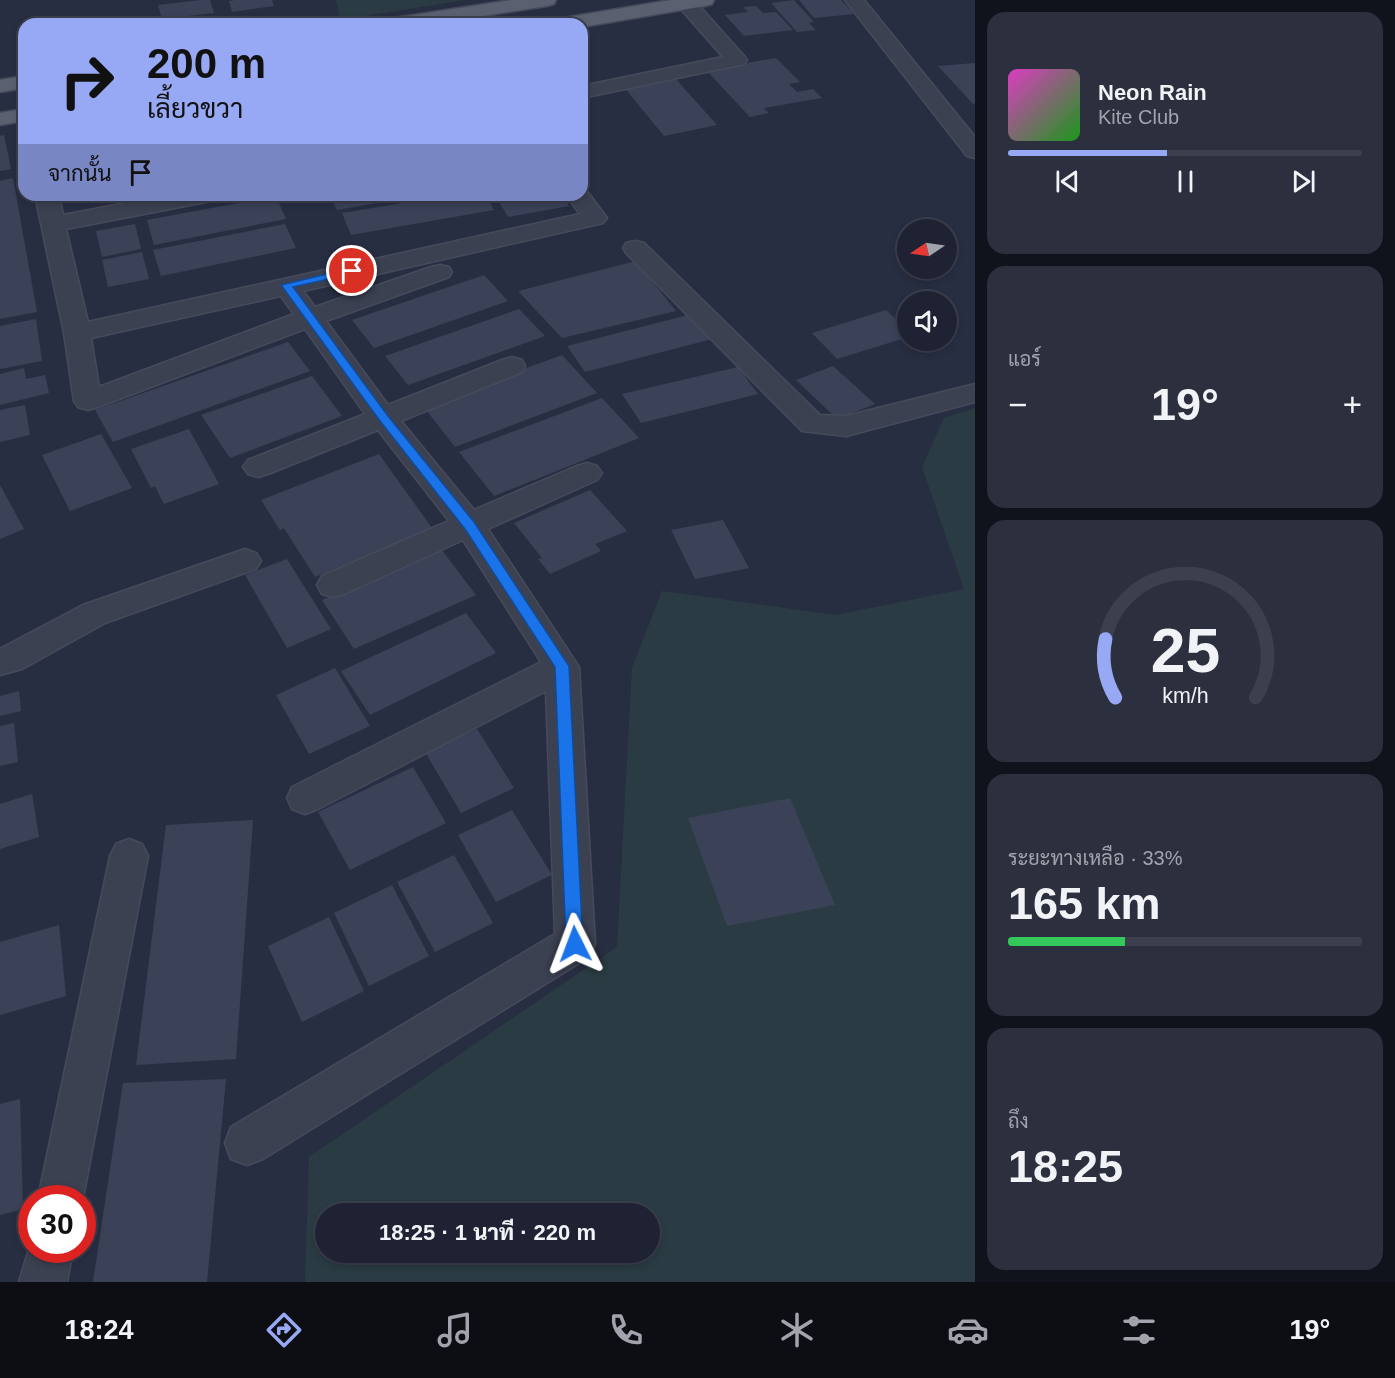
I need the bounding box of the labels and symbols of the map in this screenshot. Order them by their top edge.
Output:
north arrow [897,219,957,279]
pin [326,245,377,296]
position arrow [543,912,607,976]
speed limit sign: 30 [18,1185,96,1263]

